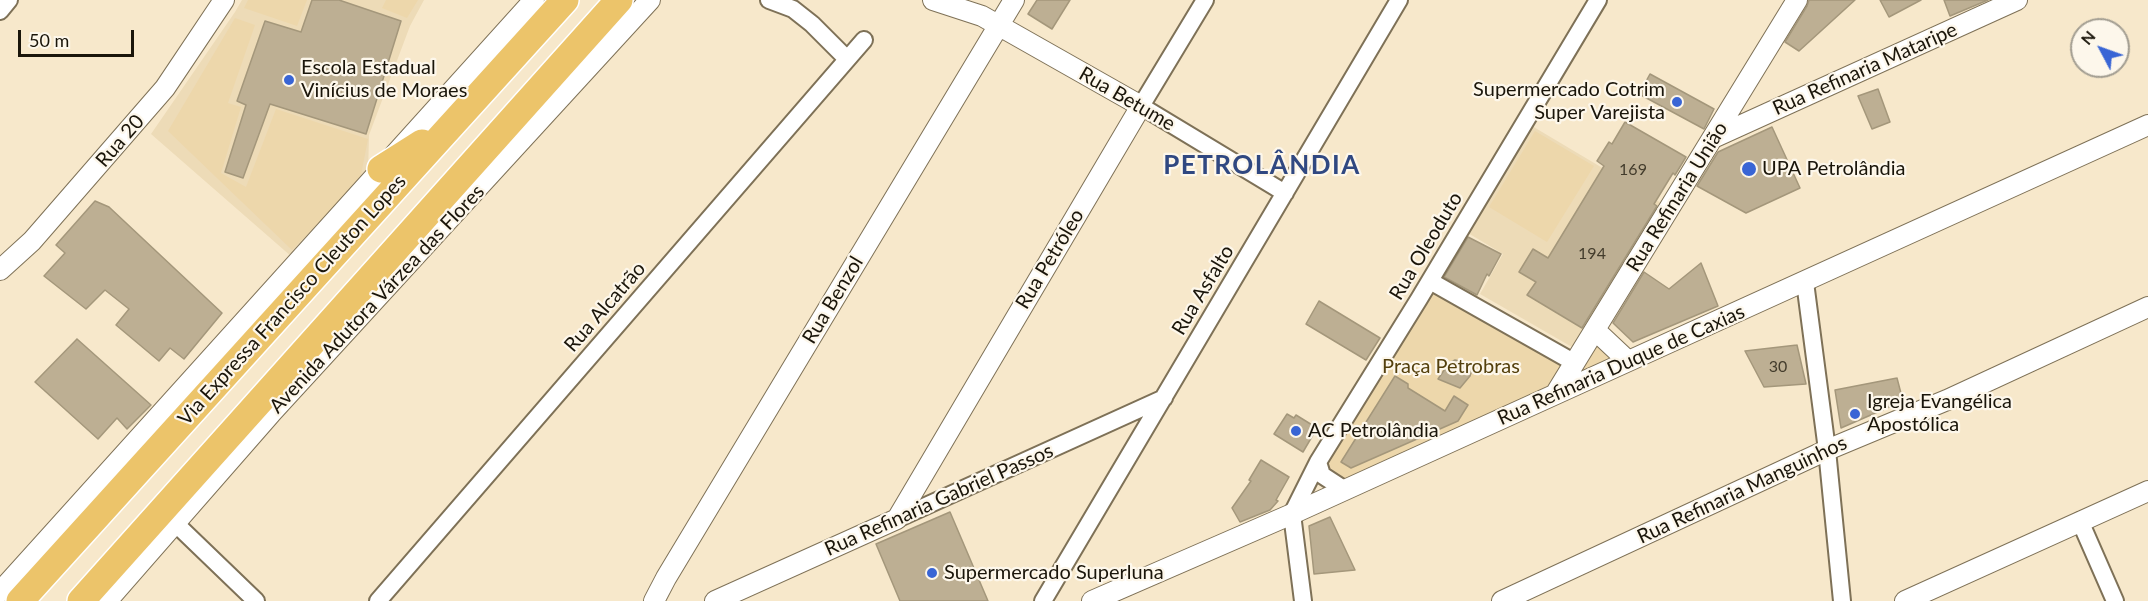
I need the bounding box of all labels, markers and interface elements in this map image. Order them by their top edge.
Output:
street label: Rua Refinaria Mataripe [1769,17,1961,121]
scale bar [21,18,136,56]
north arrow [2070,18,2130,78]
text: N [2076,26,2099,48]
text: 50 m [29,29,69,51]
place label: Escola Estadual Vinícius de Moraes [301,56,467,103]
street label: Rua Betume [1075,62,1179,136]
marker: Escola Estadual Vinícius de Moraes [282,73,296,87]
place label: Supermercado Cotrim Super Varejista [1473,78,1665,125]
marker: Supermercado Cotrim Super Varejista [1670,95,1684,109]
street label: Rua 20 [91,110,149,172]
street label: Rua Refinaria União [1621,118,1733,276]
district label: PETROLÂNDIA [1163,150,1361,182]
place label: UPA Petrolândia [1762,157,1905,181]
house number: 169 [1619,160,1647,180]
marker: UPA Petrolândia [1740,160,1758,178]
street label: Via Expressa Francisco Cleuton Lopes [173,170,411,430]
street label: Avenida Adutora Várzea das Flores [265,180,489,418]
street label: Rua Oleoduto [1384,188,1468,304]
street label: Rua Petróleo [1011,205,1089,313]
street label: Rua Asfalto [1167,241,1239,339]
house number: 194 [1578,244,1606,264]
street label: Rua Benzol [798,252,868,348]
street label: Rua Alcatrão [559,257,651,357]
street label: Rua Refinaria Duque de Caxias [1494,300,1748,430]
park label: Praça Petrobras [1382,355,1520,379]
house number: 30 [1769,357,1787,377]
place label: Igreja Evangélica Apostólica [1867,390,2012,437]
marker: Igreja Evangélica Apostólica [1848,407,1862,421]
place label: AC Petrolândia [1308,419,1439,443]
marker: AC Petrolândia [1289,424,1303,438]
street label: Rua Refinaria Manguinhos [1633,431,1851,549]
street label: Rua Refinaria Gabriel Passos [821,439,1057,561]
place label: Supermercado Superluna [944,561,1164,585]
marker: Supermercado Superluna [925,566,939,580]

